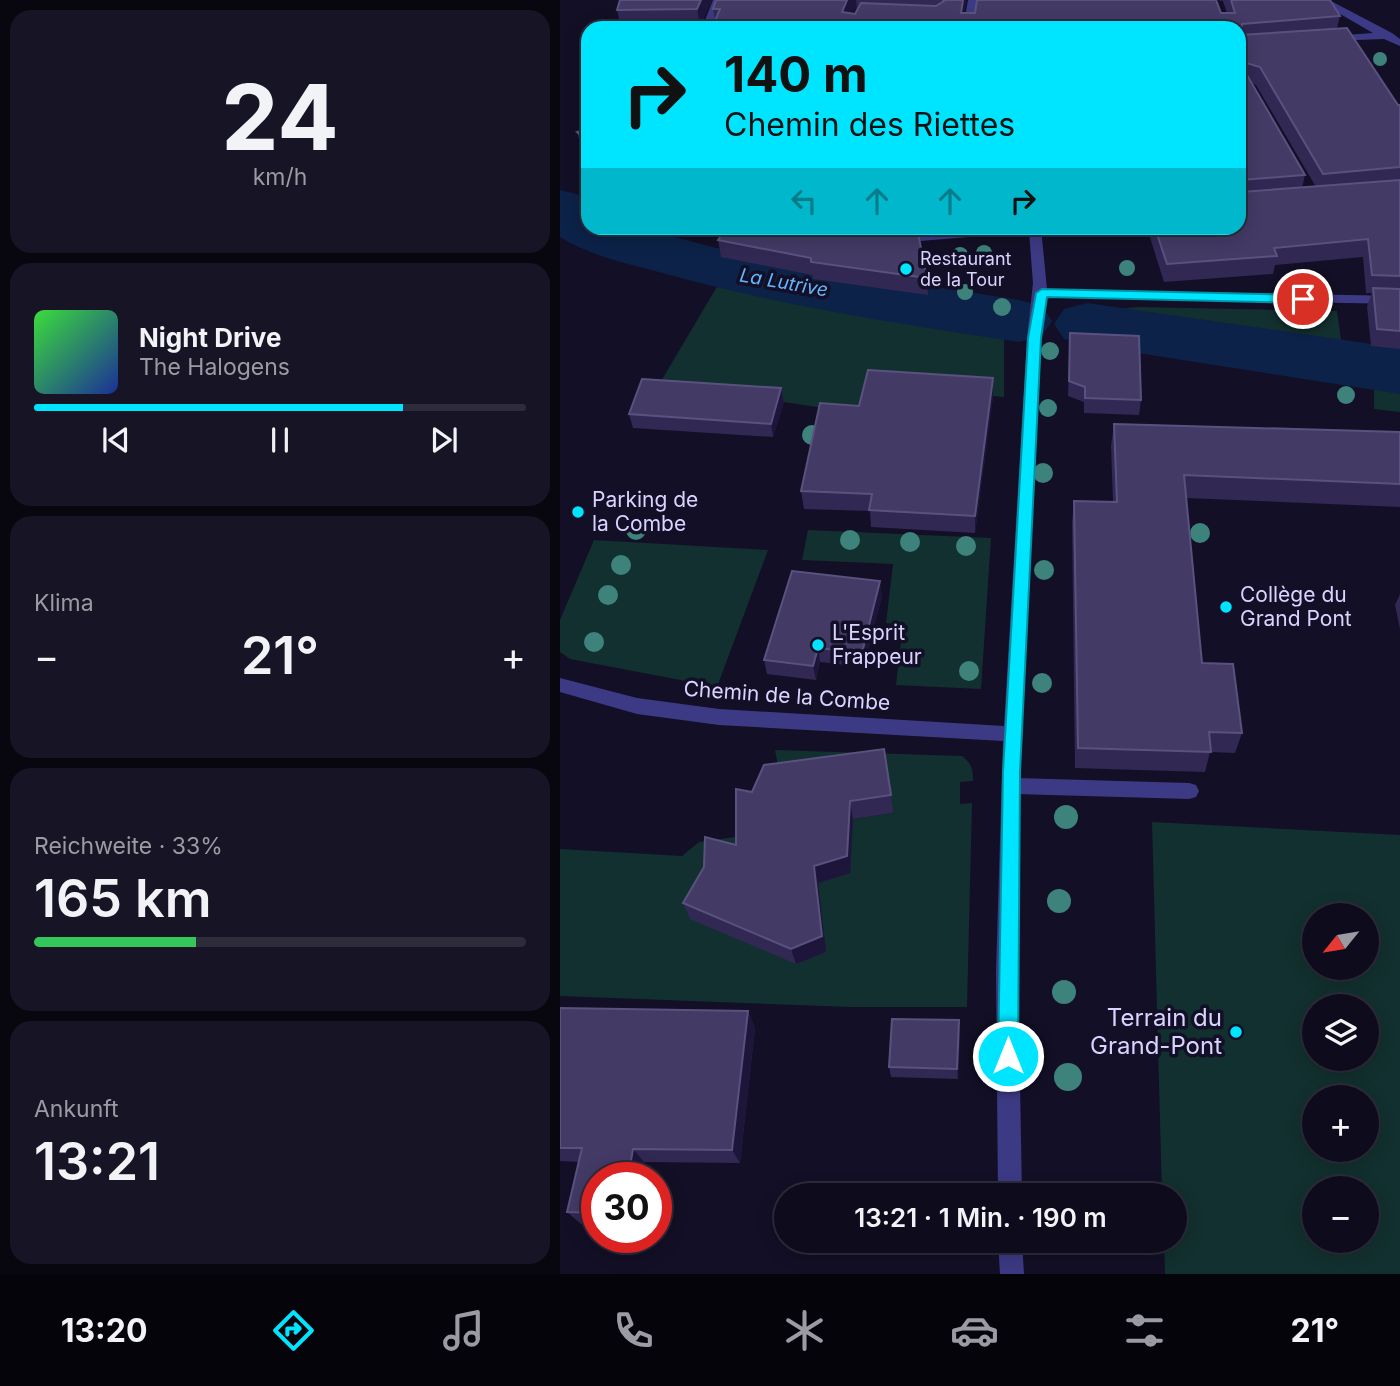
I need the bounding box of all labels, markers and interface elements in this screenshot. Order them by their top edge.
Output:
text: 140 m [724,45,868,104]
icon: right [609,49,700,140]
text: 24 [221,62,339,172]
text: Chemin des Riettes [724,105,1015,144]
text: km/h [253,163,307,191]
icon: left [785,182,823,220]
icon: ahead [858,182,896,220]
icon: ahead [931,182,969,220]
icon: right [1004,182,1042,220]
place label: Restaurant de la Tour [920,248,1012,290]
marker: Restaurant de la Tour [898,261,914,277]
water label: La Lutrive [738,263,830,302]
pin [1273,269,1333,329]
icon: arrive [1284,280,1322,318]
text: Night Drive [139,322,281,353]
text: The Halogens [139,353,290,381]
icon: previous [97,421,135,459]
icon: pause [261,421,299,459]
icon: next [425,421,463,459]
place label: Parking de la Combe [592,487,698,536]
marker: Parking de la Combe [570,504,586,520]
place label: Collège du Grand Pont [1240,582,1352,631]
text: Klima [34,589,94,617]
marker: Collège du Grand Pont [1218,599,1234,615]
place label: L'Esprit Frappeur [832,620,922,669]
text: 21° [241,624,319,687]
text: − [34,633,59,679]
text: + [501,633,526,679]
marker: L'Esprit Frappeur [810,637,826,653]
street label: Chemin de la Combe [683,676,891,715]
text: Reichweite · 33% [34,832,223,860]
text: 165 km [34,867,211,930]
north arrow [1302,903,1379,980]
map controls [1302,903,1379,1253]
button: layers [1302,994,1379,1071]
place label: Terrain du Grand-Pont [1090,1003,1222,1060]
position arrow [971,1019,1045,1093]
marker: Terrain du Grand-Pont [1228,1024,1244,1040]
button: + [1302,1085,1379,1162]
text: Ankunft [34,1095,119,1123]
text: 13:21 [34,1130,160,1193]
speed limit sign: 30 [581,1162,672,1253]
button: − [1302,1176,1379,1253]
text: 13:21 · 1 Min. · 190 m [854,1202,1107,1233]
icon: directions [269,1306,318,1355]
icon: music [439,1306,488,1355]
icon: phone [609,1306,658,1355]
icon: climate [780,1306,829,1355]
icon: car [950,1306,999,1355]
icon: filters [1120,1306,1169,1355]
text: 13:20 [61,1311,148,1350]
text: 21° [1291,1311,1339,1350]

